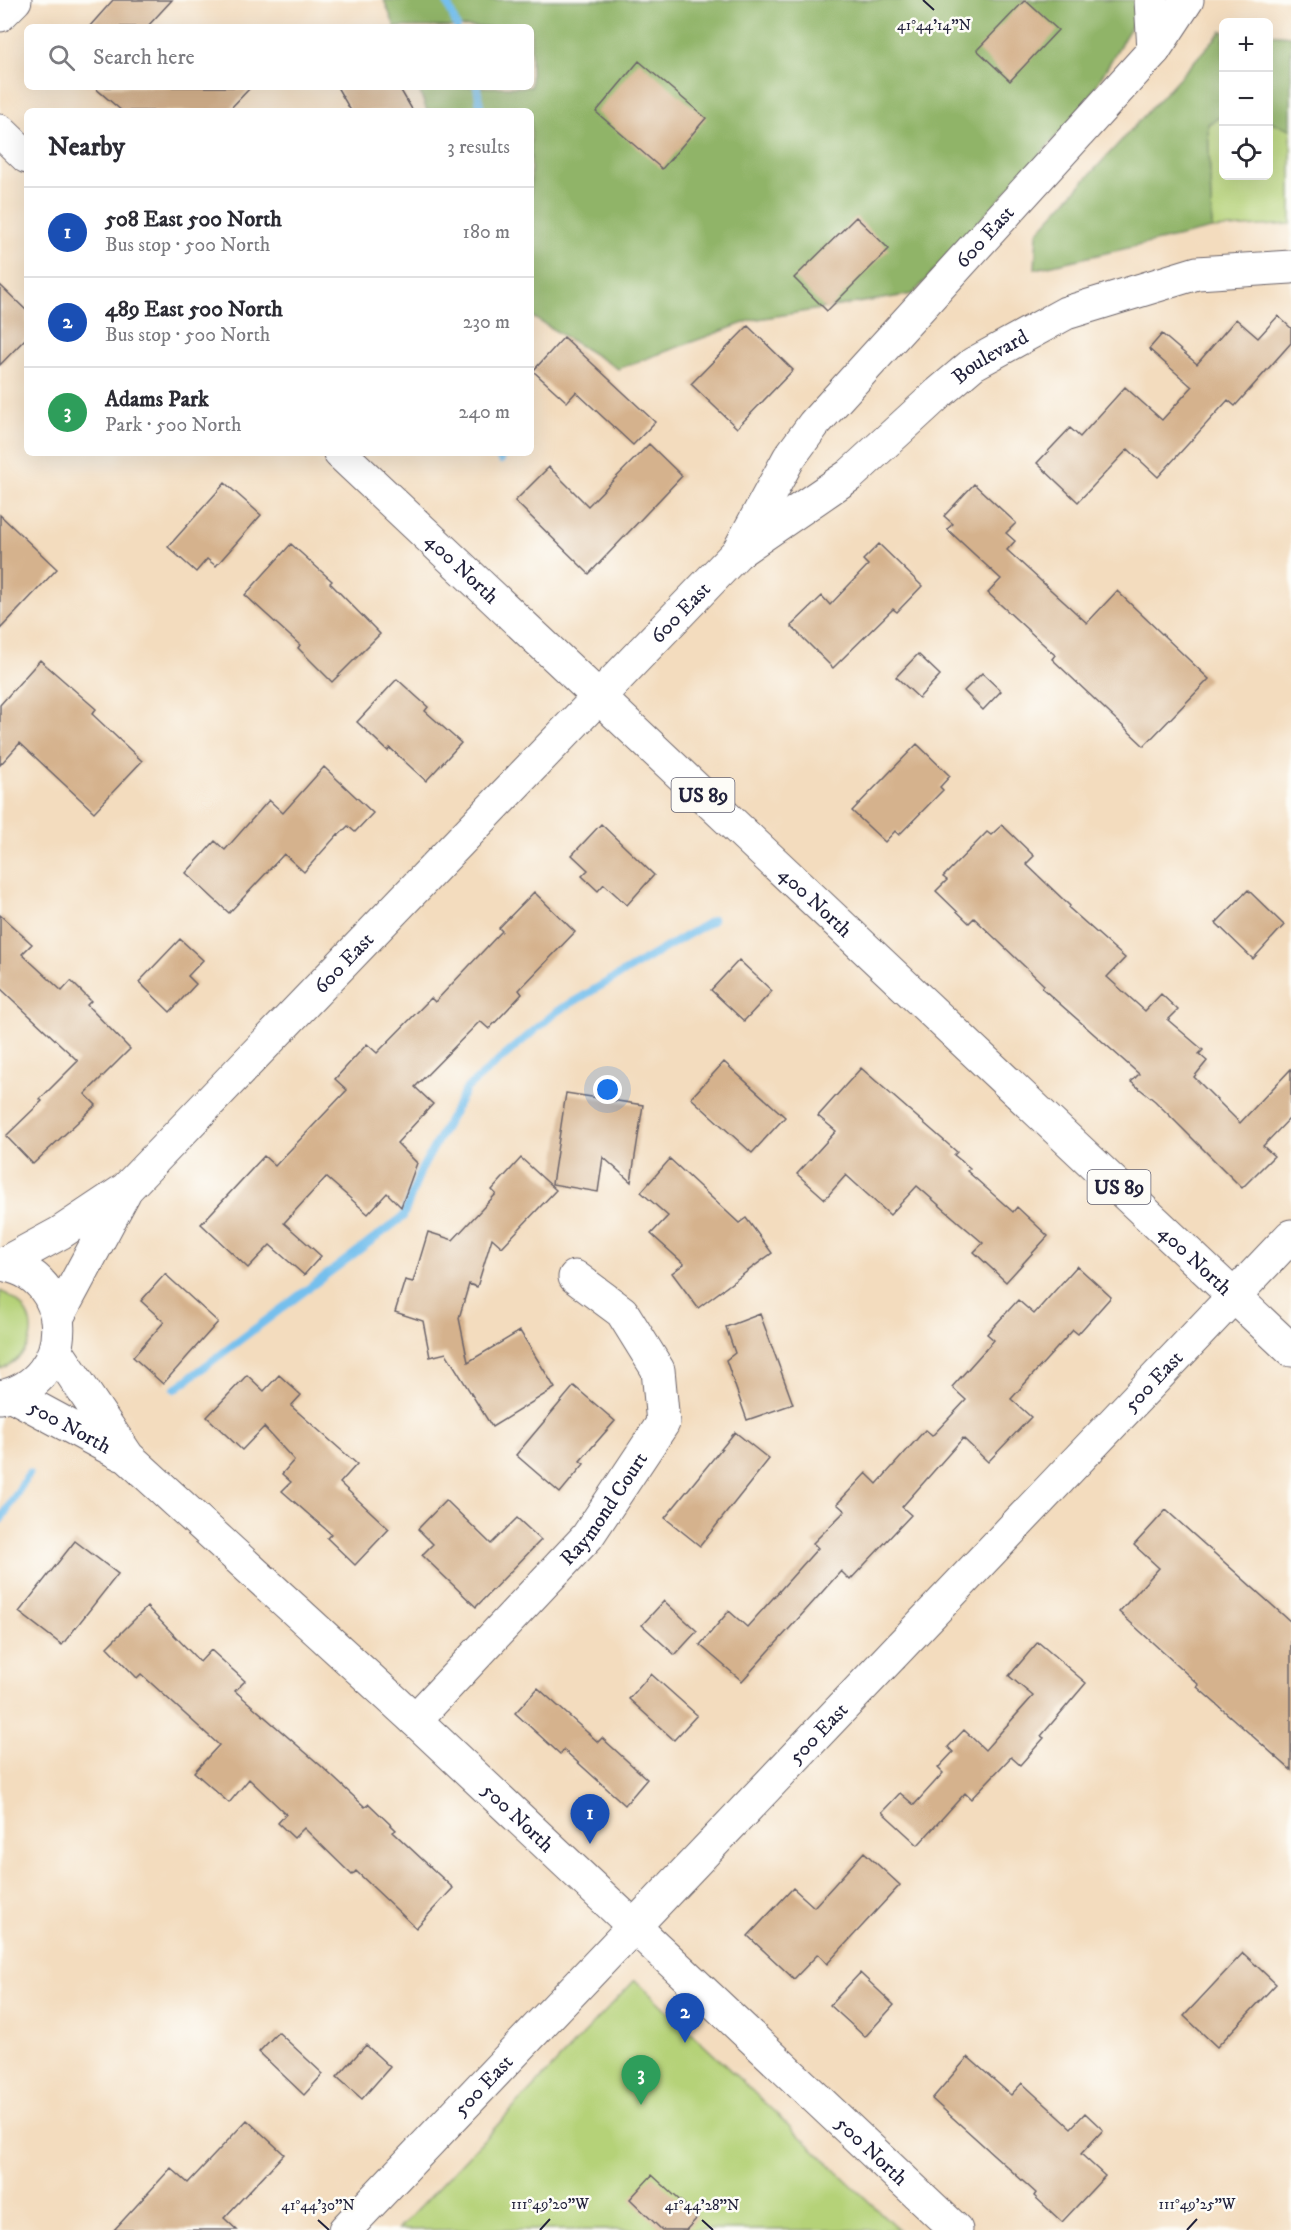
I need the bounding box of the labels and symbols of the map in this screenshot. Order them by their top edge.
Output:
text: 41°44'14"N [897,16,971,35]
street label: 600 East [950,200,1020,274]
street label: Boulevard [947,324,1034,390]
street label: 400 North [419,528,504,610]
street label: 600 East [645,576,717,649]
road number: US 89 [672,778,734,812]
street label: 400 North [773,862,857,943]
street label: 600 East [309,927,380,1000]
your location [593,1075,622,1104]
road number: US 89 [1088,1170,1150,1204]
street label: 400 North [1153,1220,1237,1302]
street label: 500 East [1118,1345,1189,1418]
street label: 500 North [24,1394,115,1460]
street label: Raymond Court [555,1447,654,1571]
street label: 500 East [783,1697,854,1770]
street label: 500 North [476,1778,559,1858]
pin: 1 [570,1794,610,1844]
pin: 2 [666,1994,704,2043]
street label: 500 East [448,2049,519,2122]
pin: 3 [622,2056,660,2105]
street label: 500 North [829,2111,913,2192]
text: 111°49'20"W [511,2195,589,2214]
text: 111°49'25"W [1158,2195,1236,2214]
text: 41°44'30"N [281,2196,355,2215]
text: 41°44'28"N [665,2196,739,2215]

